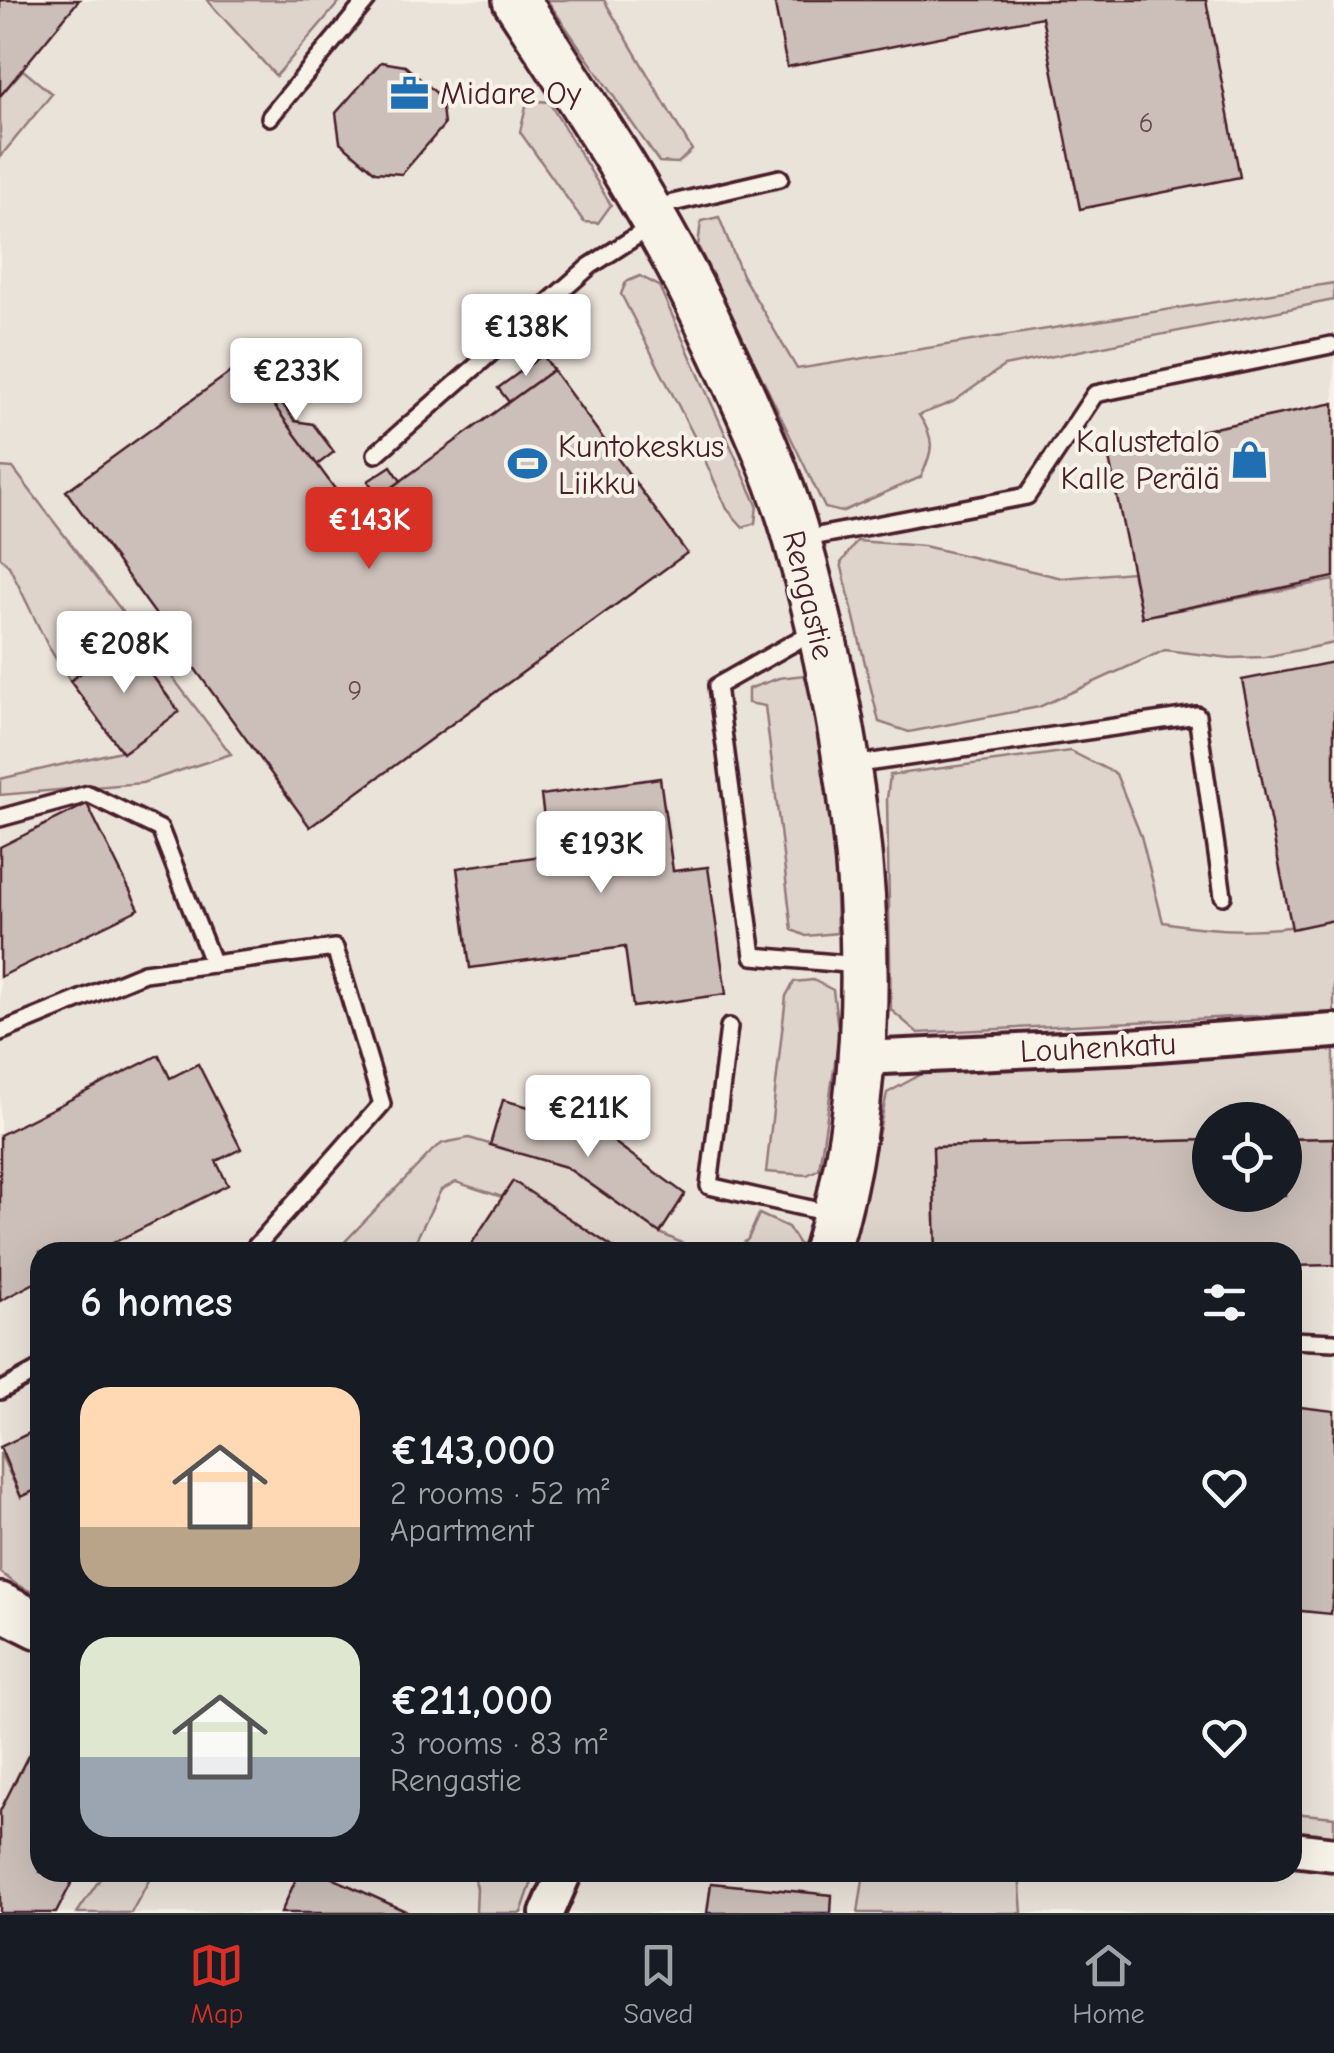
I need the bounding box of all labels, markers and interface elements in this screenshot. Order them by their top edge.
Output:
office icon: Midare Oy [389,72,431,114]
place label: Midare Oy [440,75,582,112]
house number: 6 [1138,107,1154,139]
pin: €138K [456,294,596,379]
text: €138K [484,308,568,345]
pin: €233K [226,338,366,423]
text: €233K [252,352,340,389]
place label: Kalustetalo Kalle Perälä [1060,423,1220,497]
place label: Kuntokeskus Liikku [558,428,724,502]
shop icon: Kalustetalo Kalle Perälä [1229,438,1271,480]
sports icon: Kuntokeskus Liikku [507,443,549,485]
pin: €143K [299,487,439,572]
text: €143K [327,501,411,538]
street label: Rengastie [775,527,842,663]
pin: €208K [54,611,194,696]
text: €208K [79,625,169,662]
house number: 9 [348,675,362,707]
pin: €193K [531,811,671,896]
text: €193K [558,825,644,862]
street label: Louhenkatu [1019,1025,1177,1070]
pin: €211K [518,1075,658,1160]
text: €211K [547,1089,629,1126]
map controls [1192,1102,1302,1212]
button: locate [1192,1102,1302,1212]
icon: filters [1197,1275,1252,1330]
text: 6 homes [80,1278,233,1327]
text: €143,000 [390,1426,556,1475]
icon: home [160,1427,280,1547]
icon: heart [1197,1460,1252,1515]
text: 2 rooms · 52 m² [390,1475,609,1512]
text: Apartment [390,1512,533,1549]
text: €211,000 [390,1676,553,1725]
icon: home [160,1677,280,1797]
icon: heart [1197,1710,1252,1765]
text: 3 rooms · 83 m² [390,1725,607,1762]
text: Rengastie [390,1762,522,1799]
tab: Map [189,1938,244,2030]
tab: Saved [623,1938,693,2030]
tab: Home [1072,1938,1145,2030]

